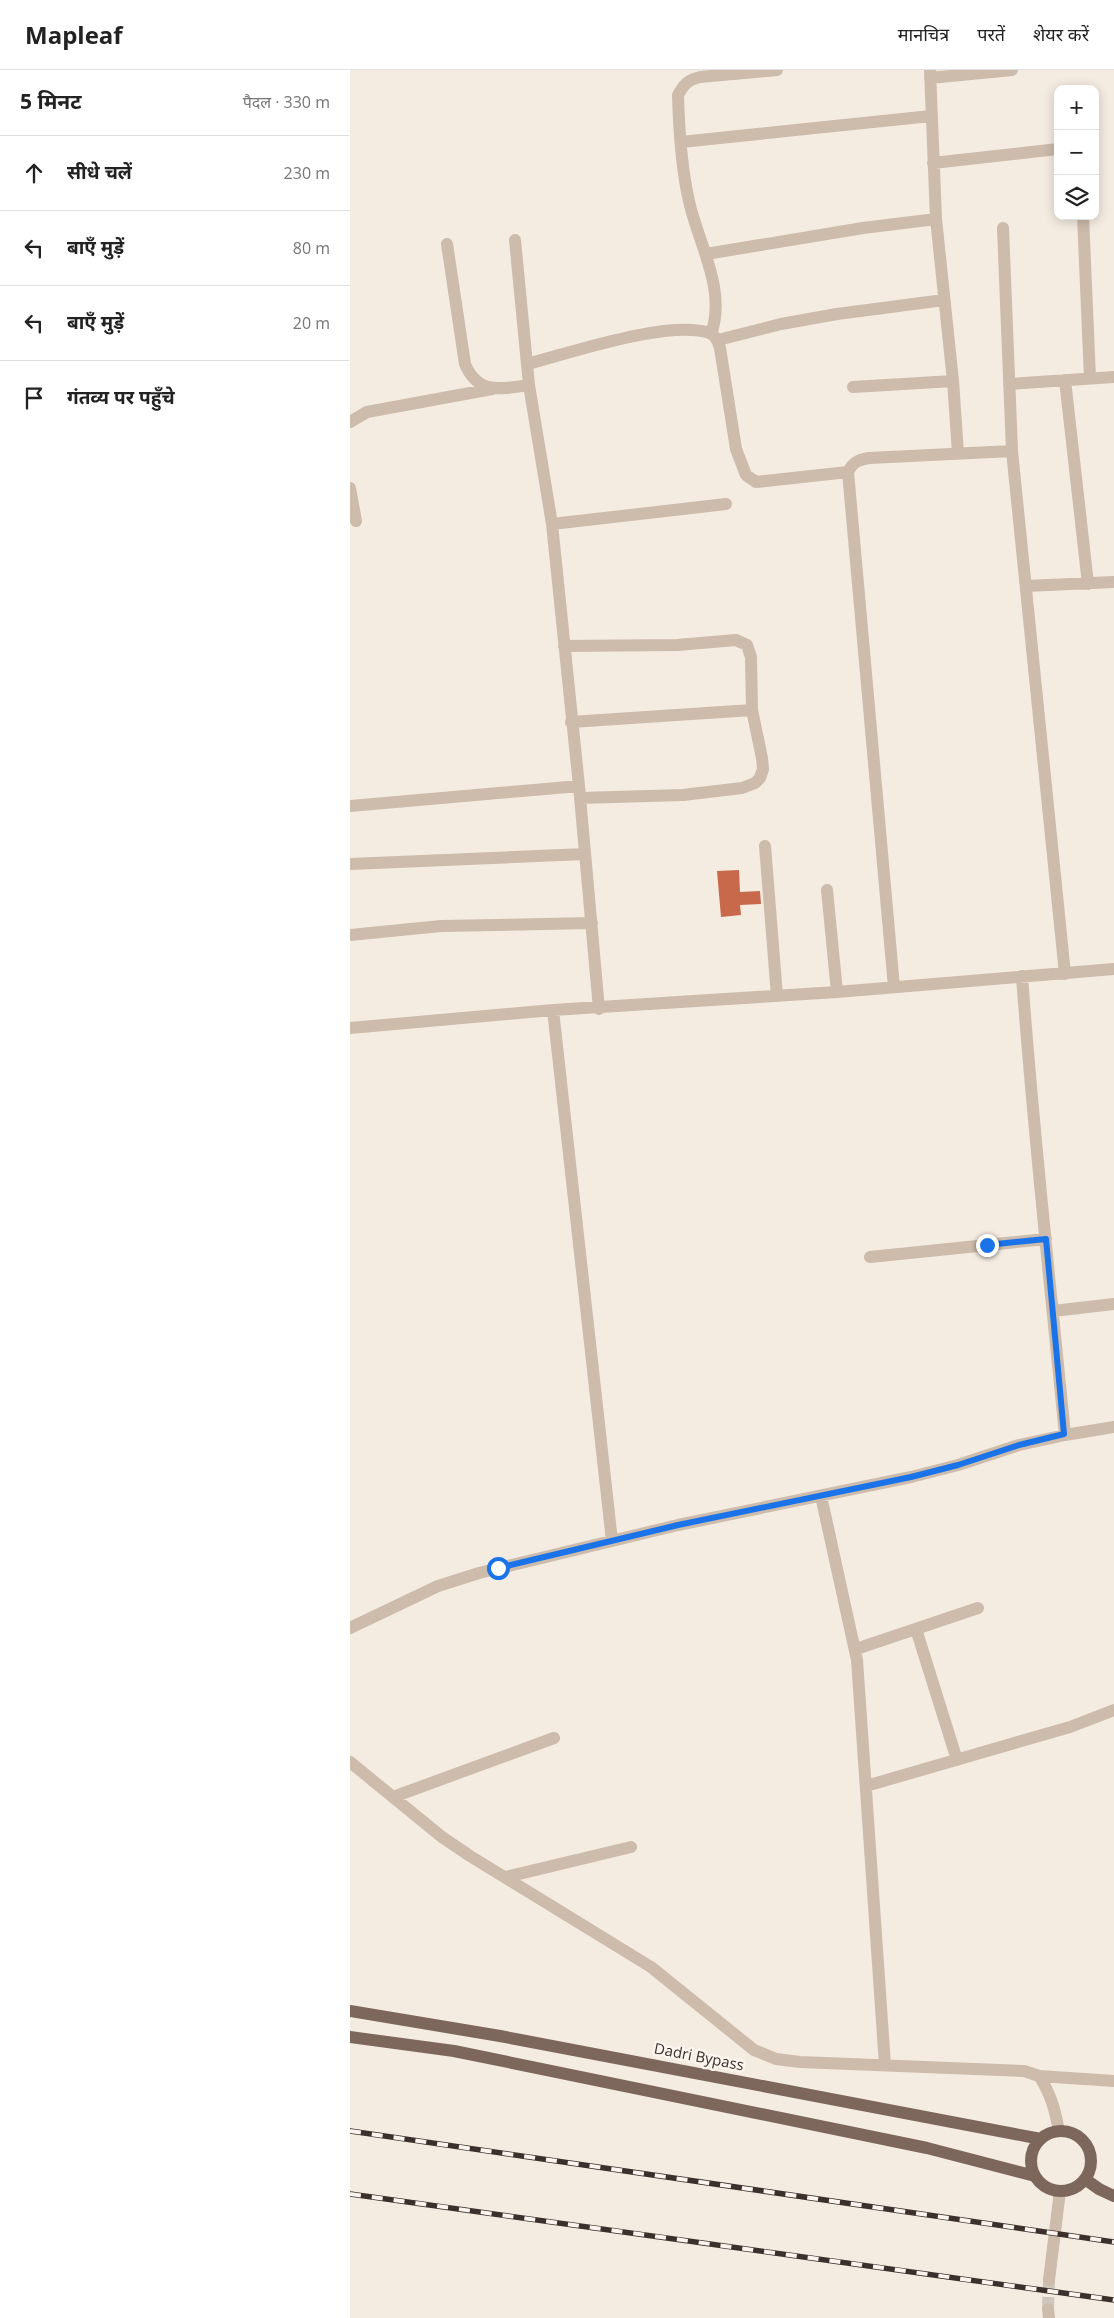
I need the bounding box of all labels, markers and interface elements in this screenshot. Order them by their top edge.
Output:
text: Mapleaf [25,18,123,51]
text: मानचित्र [898,22,949,46]
text: परतें [977,22,1005,46]
text: शेयर करें [1033,22,1089,46]
map controls [1054,85,1099,220]
button: + [1054,85,1099,130]
text: 5 मिनट [20,87,82,115]
text: पैदल · 330 m [243,91,330,113]
button: − [1054,130,1099,175]
icon: ahead [20,159,48,187]
text: सीधे चलें [67,159,132,185]
text: 230 m [284,162,330,184]
button: layers [1054,175,1099,220]
icon: left [20,234,48,262]
text: बाएँ मुड़ें [67,234,124,260]
text: 80 m [293,237,330,259]
icon: left [20,309,48,337]
text: बाएँ मुड़ें [67,309,124,335]
text: 20 m [293,312,330,334]
icon: arrive [20,384,48,412]
text: गंतव्य पर पहुँचे [67,384,175,410]
route end [976,1234,999,1257]
route start [487,1557,510,1580]
street label: Dadri Bypass [653,2037,746,2075]

